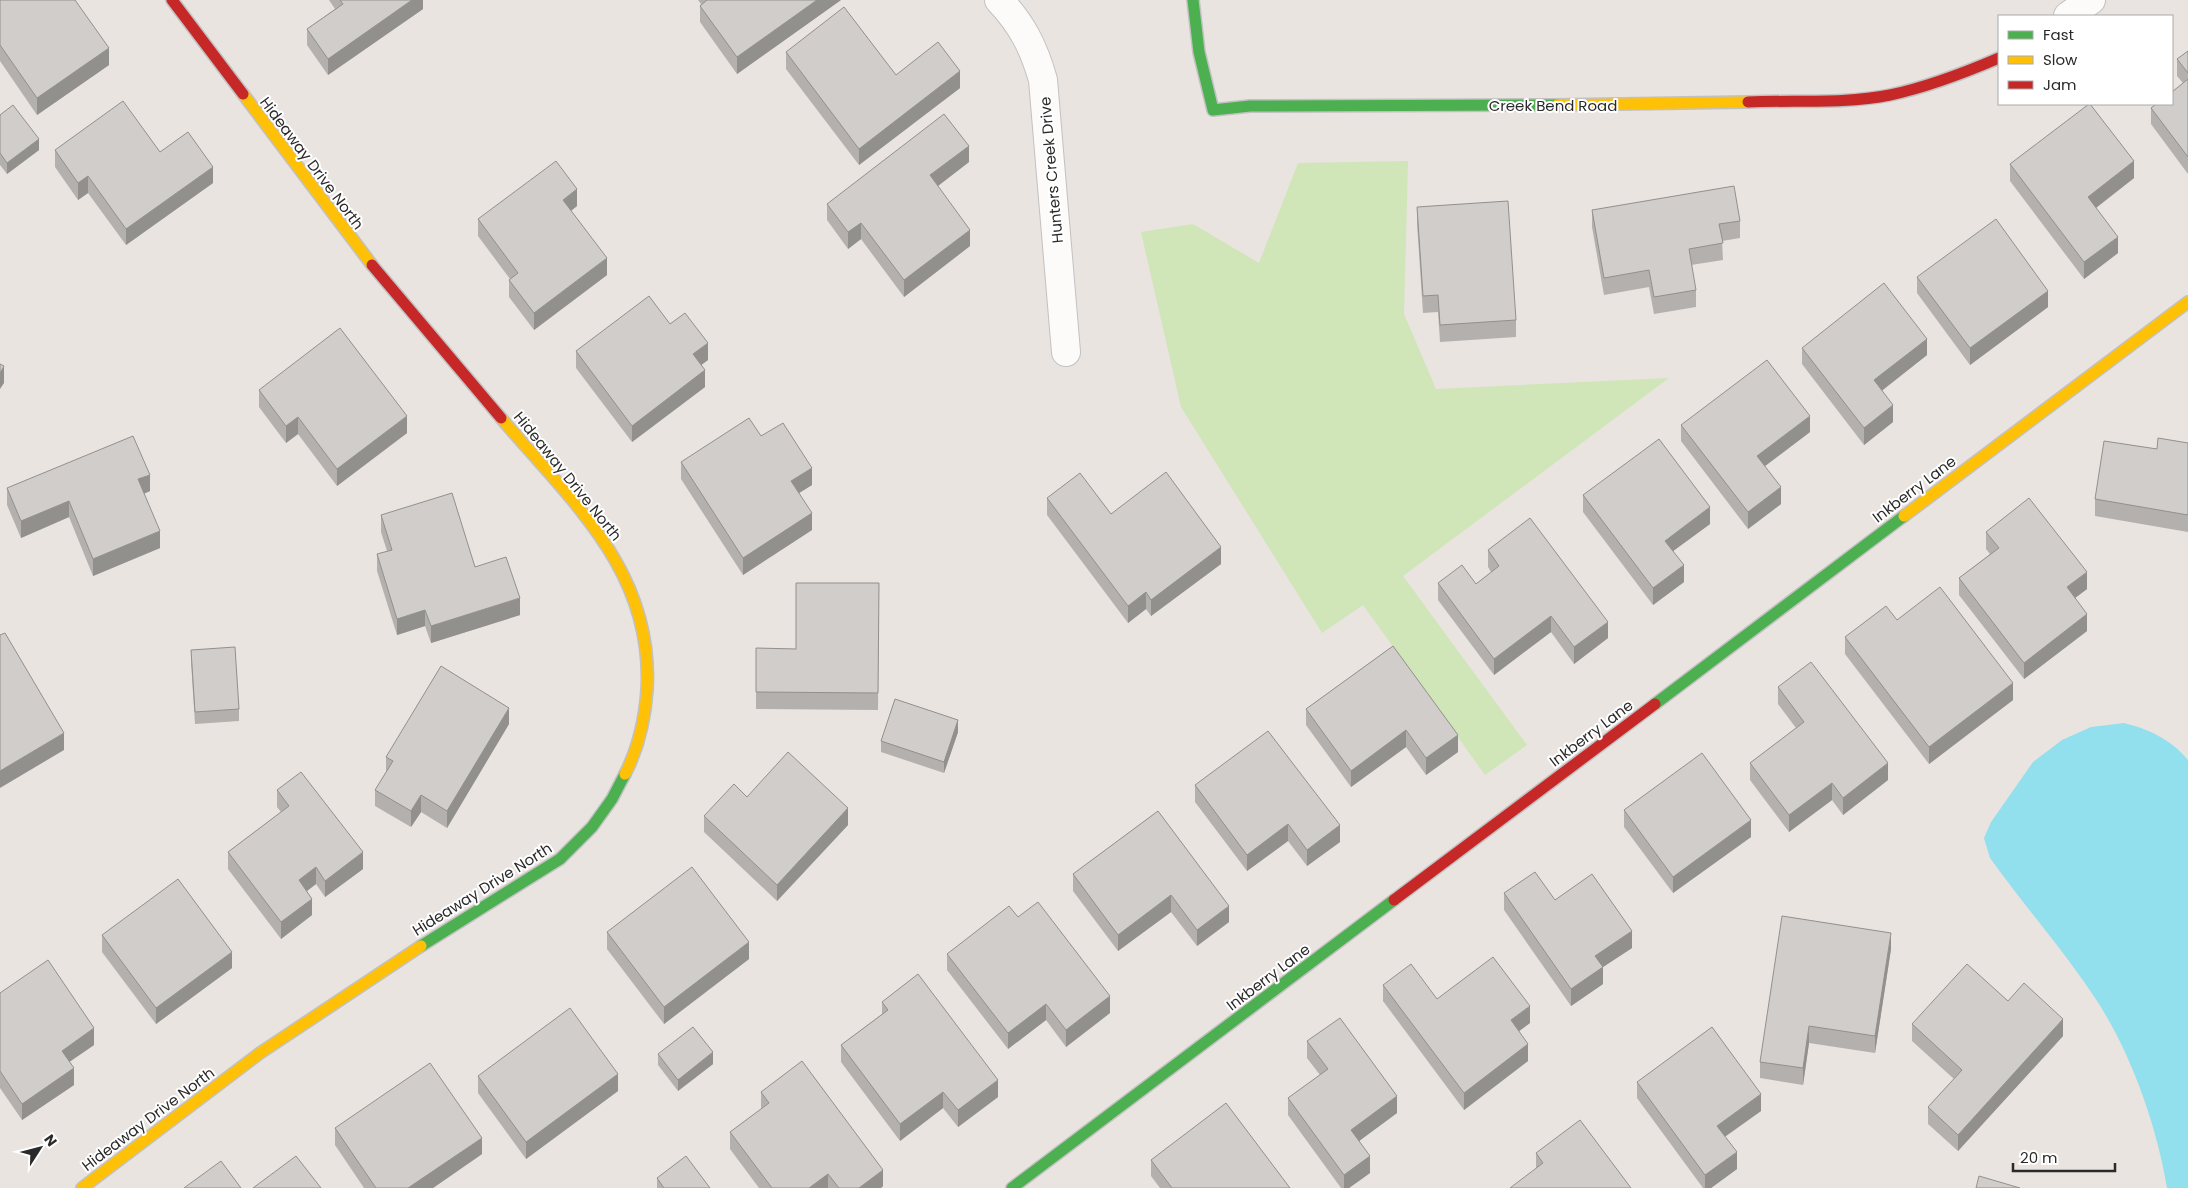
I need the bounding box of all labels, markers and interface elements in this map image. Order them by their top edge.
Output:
legend [1998,15,2173,105]
text: Fast [2043,24,2074,45]
text: Slow [2043,49,2078,70]
text: Jam [2043,74,2077,95]
street label: Hideaway Drive North [255,92,369,234]
street label: Creek Bend Road [1489,95,1617,116]
street label: Hunters Creek Drive [1034,96,1068,244]
street label: Hideaway Drive North [509,407,627,545]
street label: Inkberry Lane [1868,451,1960,527]
street label: Inkberry Lane [1545,695,1637,771]
street label: Hideaway Drive North [408,837,556,941]
street label: Inkberry Lane [1222,939,1314,1015]
street label: Hideaway Drive North [77,1062,219,1176]
north arrow [15,1123,65,1173]
text: N [39,1130,62,1150]
scale bar [2013,1140,2116,1172]
text: 20 m [2020,1147,2058,1168]

